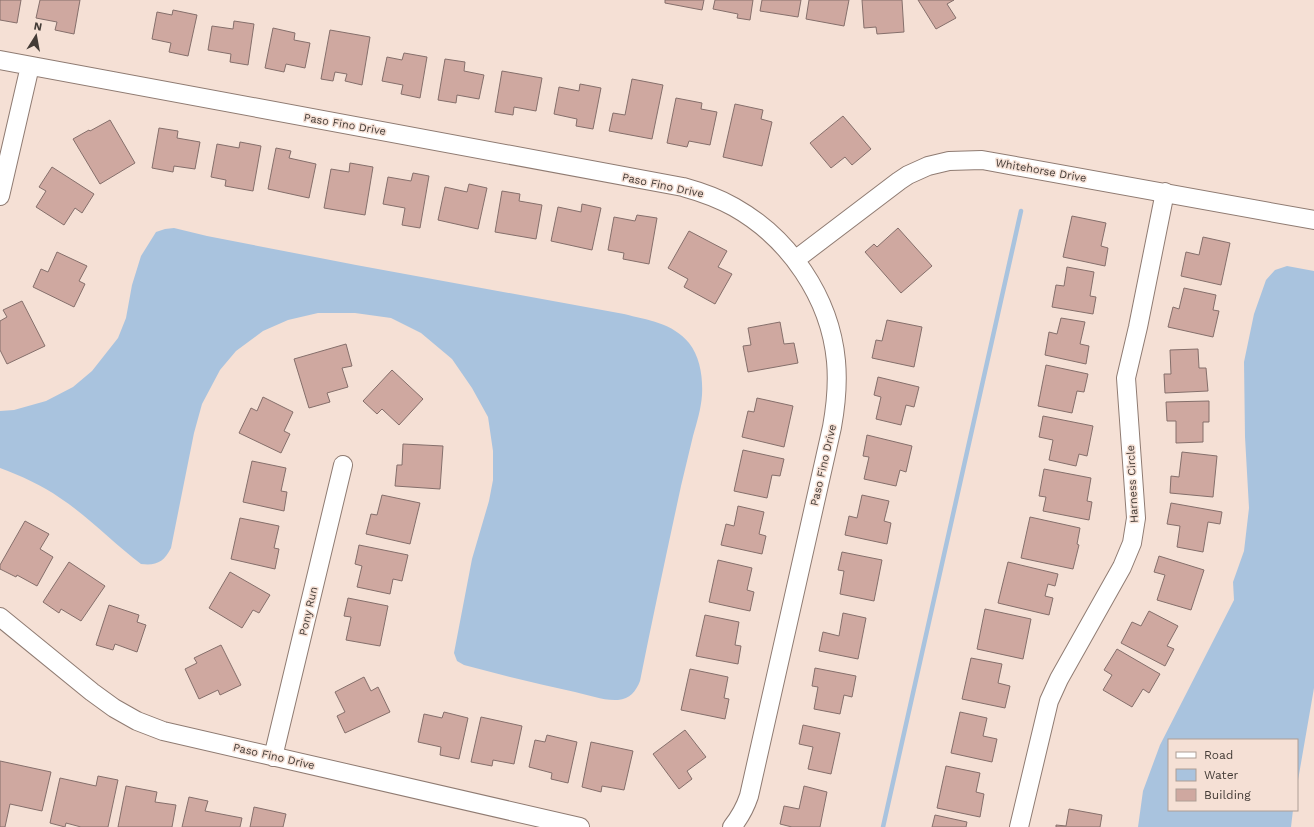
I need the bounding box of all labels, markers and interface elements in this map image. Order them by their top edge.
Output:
north arrow [16,16,56,56]
text: N [33,20,43,34]
street label: Paso Fino Drive [303,111,387,138]
street label: Whitehorse Drive [994,156,1087,185]
street label: Paso Fino Drive [621,170,705,201]
street label: Paso Fino Drive [808,423,839,507]
street label: Harness Circle [1124,445,1141,523]
street label: Pony Run [297,585,320,637]
legend [1168,739,1298,811]
street label: Paso Fino Drive [232,741,316,772]
text: Road [1204,748,1233,762]
text: Water [1204,768,1239,782]
text: Building [1204,788,1251,802]

